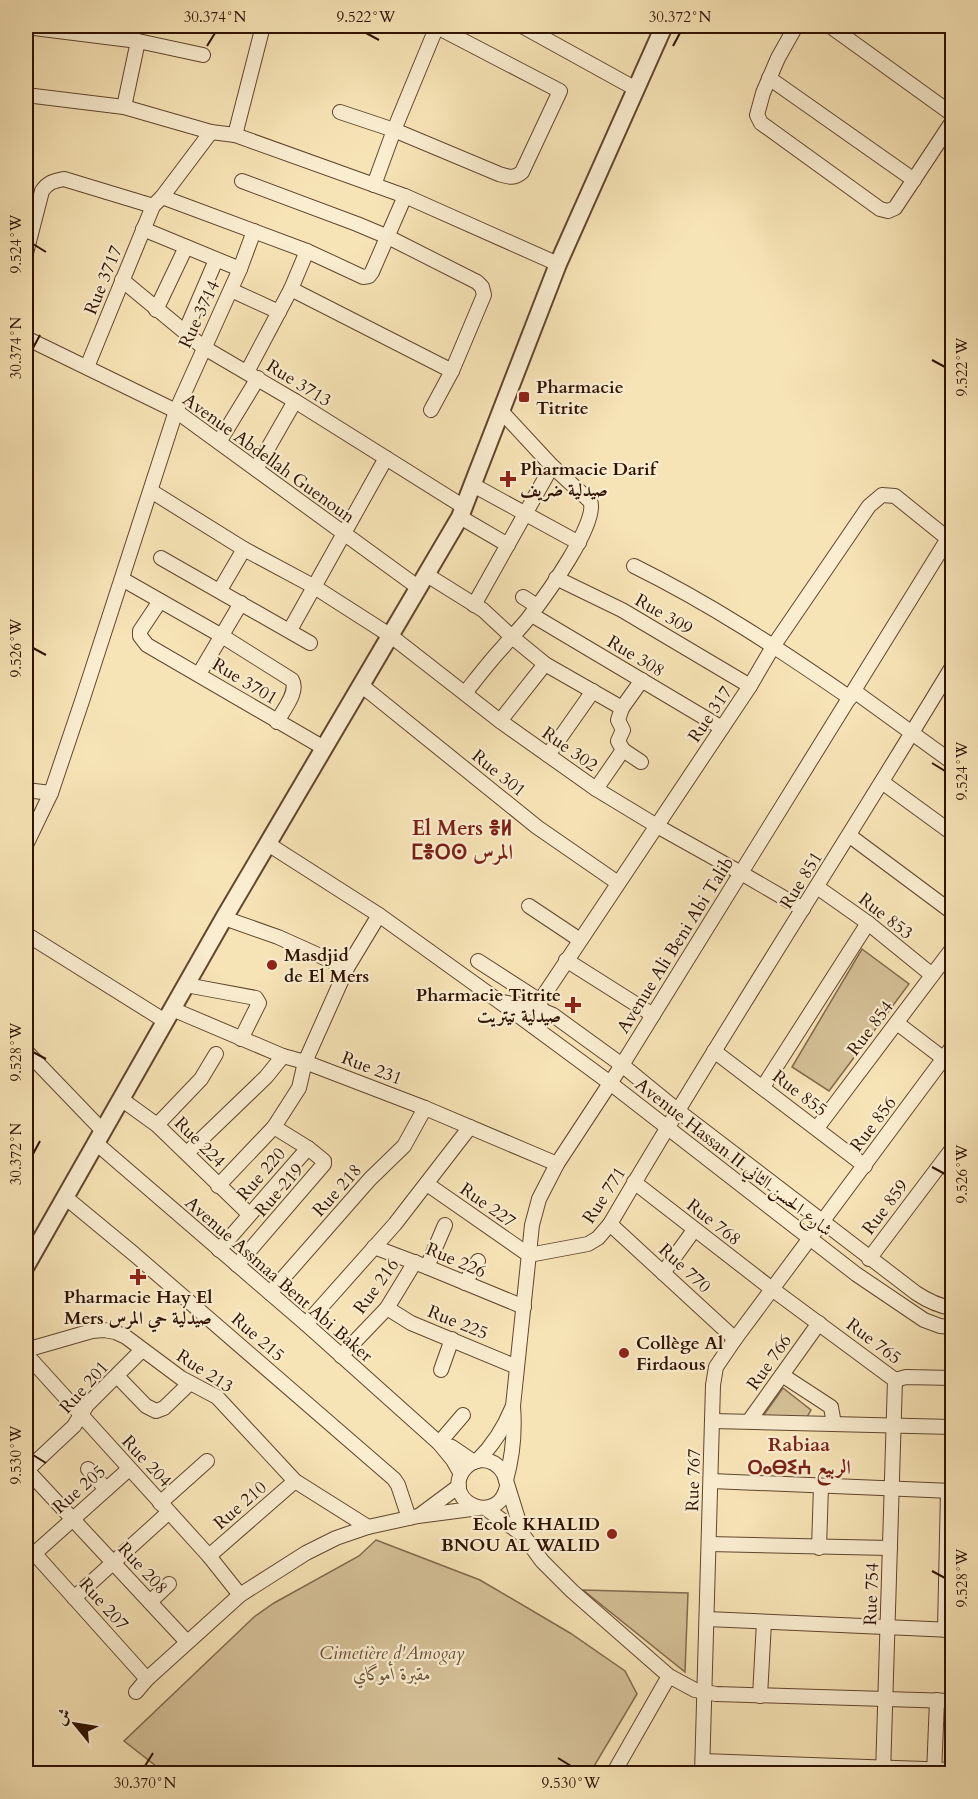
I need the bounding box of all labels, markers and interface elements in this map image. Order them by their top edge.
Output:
text: 30.374°N [184,7,247,27]
text: 9.522°W [337,7,396,27]
text: 30.372°N [649,7,712,27]
text: 9.524°W [6,214,26,273]
street label: Rue 3717 [78,242,129,318]
street label: Rue 3714 [173,276,226,352]
text: 30.374°N [6,316,26,379]
text: 9.522°W [952,337,972,396]
street label: Rue 3713 [261,354,336,413]
place label: Pharmacie Titrite [536,375,624,421]
street label: Avenue Abdellah Guenoun [177,387,361,530]
marker: Pharmacie Titrite [517,390,531,404]
place label: Pharmacie Darif صيدلية ضريف [520,457,659,503]
marker: Pharmacie Darif صيدلية ضريف [501,472,515,486]
street label: Rue 309 [630,588,697,641]
text: 9.526°W [6,618,26,677]
street label: Rue 308 [602,629,669,683]
street label: Rue 3701 [207,652,282,711]
street label: Rue 317 [682,681,738,747]
street label: Rue 302 [537,721,603,778]
text: 9.524°W [952,741,972,800]
street label: Rue 301 [466,744,531,803]
district label: El Mers ⴻⵍ ⵎⴻⵔⵙ المرس [411,814,513,867]
street label: Rue 851 [774,847,829,914]
street label: Avenue Ali Beni Abi Talib [611,852,740,1038]
street label: Rue 853 [853,887,918,946]
place label: Masdjid de El Mers [284,943,369,989]
marker: Masdjid de El Mers [265,958,279,972]
place label: Pharmacie Titrite صيدلية تيتريت [416,983,561,1029]
street label: Rue 854 [841,996,899,1061]
marker: Pharmacie Titrite صيدلية تيتريت [566,998,580,1012]
text: 9.528°W [6,1022,26,1081]
street label: Rue 231 [338,1046,406,1091]
street label: Rue 855 [767,1064,832,1122]
street label: Avenue Hassan II شارع الحسن الثاني [629,1072,838,1244]
street label: Rue 856 [844,1092,902,1157]
street label: Rue 224 [169,1111,231,1173]
text: 30.372°N [6,1122,26,1185]
street label: Rue 220 [231,1142,291,1206]
text: 9.526°W [952,1144,972,1203]
street label: Rue 219 [249,1158,309,1222]
street label: Rue 218 [307,1159,368,1222]
street label: Rue 771 [577,1162,632,1229]
street label: Rue 859 [856,1175,914,1240]
street label: Rue 227 [455,1177,521,1234]
street label: Avenue Assmaa Bent Abi Baker [179,1191,378,1368]
street label: Rue 768 [681,1193,746,1252]
street label: Rue 226 [422,1237,490,1284]
street label: Rue 770 [653,1238,716,1299]
street label: Rue 216 [348,1253,405,1319]
marker: Pharmacie Hay El Mers صيدلية حي المرس [131,1270,145,1284]
place label: Pharmacie Hay El Mers صيدلية حي المرس [63,1285,213,1333]
street label: Rue 225 [424,1299,492,1346]
street label: Rue 215 [226,1307,290,1367]
street label: Rue 765 [841,1312,906,1370]
street label: Rue 766 [741,1329,798,1395]
place label: Collège Al Firdaous [636,1331,723,1377]
street label: Rue 213 [171,1344,238,1399]
marker: Collège Al Firdaous [617,1346,631,1360]
street label: Rue 201 [54,1356,115,1419]
text: 9.530°W [6,1425,26,1484]
street label: Rue 204 [116,1430,177,1493]
district label: Rabiaa ⵔⴰⴱⵉⵄ الربيع [747,1431,851,1486]
street label: Rue 767 [680,1448,707,1512]
street label: Rue 205 [47,1459,111,1519]
street label: Rue 210 [208,1475,272,1535]
place label: Ecole KHALID BNOU AL WALID [441,1512,600,1558]
marker: Ecole KHALID BNOU AL WALID [605,1527,619,1541]
street label: Rue 208 [112,1537,173,1600]
text: 9.528°W [952,1548,972,1607]
street label: Rue 754 [858,1562,885,1626]
street label: Rue 207 [73,1573,134,1636]
park label: Cimetière d'Amogay مقبرة أموگاي [319,1641,465,1689]
north arrow [45,1694,105,1754]
text: ش [49,1705,76,1729]
text: 30.370°N [114,1773,177,1793]
text: 9.530°W [542,1773,601,1793]

